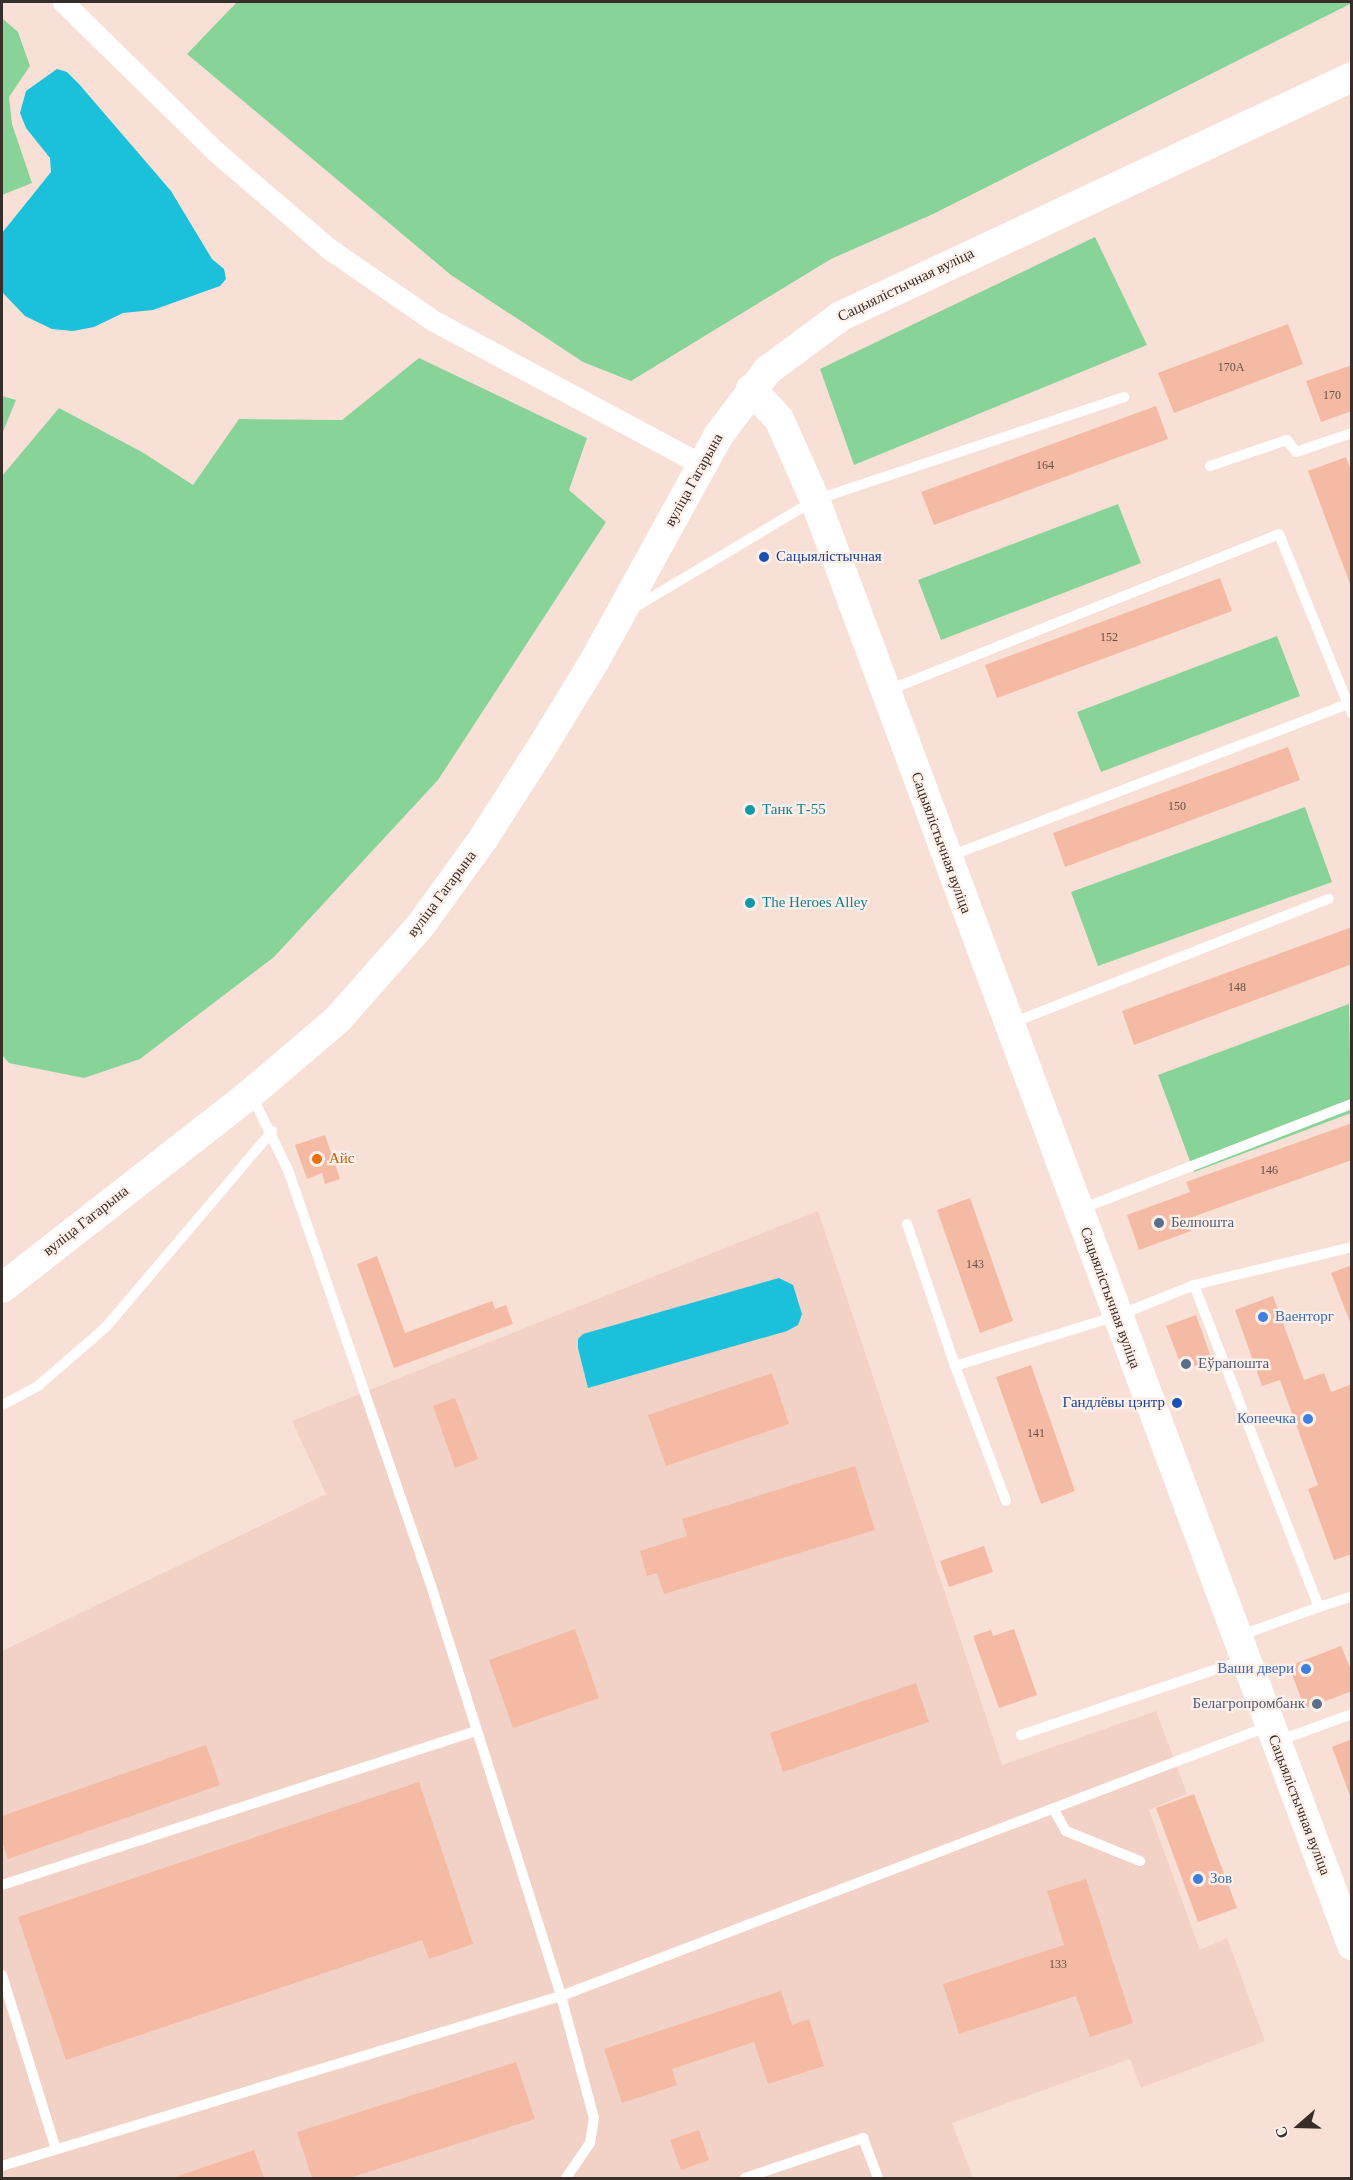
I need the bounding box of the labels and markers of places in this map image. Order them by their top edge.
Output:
place label: Сацыялістычная [776,548,882,566]
marker: Сацыялістычная [757,550,771,564]
place label: Танк Т-55 [762,801,826,819]
marker: Танк Т-55 [743,803,757,817]
place label: The Heroes Alley [762,894,869,912]
marker: The Heroes Alley [743,896,757,910]
place label: Айс [329,1150,355,1168]
marker: Айс [310,1152,324,1166]
place label: Белпошта [1171,1214,1234,1232]
marker: Белпошта [1152,1216,1166,1230]
place label: Ваенторг [1275,1308,1334,1326]
marker: Ваенторг [1256,1310,1270,1324]
place label: Еўрапошта [1198,1355,1269,1373]
marker: Еўрапошта [1179,1357,1193,1371]
place label: Гандлёвы цэнтр [1063,1394,1165,1412]
marker: Гандлёвы цэнтр [1170,1396,1184,1410]
place label: Копеечка [1237,1410,1296,1428]
marker: Копеечка [1301,1412,1315,1426]
place label: Ваши двери [1217,1660,1294,1678]
marker: Ваши двери [1299,1662,1313,1676]
place label: Белагропромбанк [1193,1695,1305,1713]
marker: Белагропромбанк [1310,1697,1324,1711]
place label: Зов [1210,1870,1232,1888]
marker: Зов [1191,1872,1205,1886]

